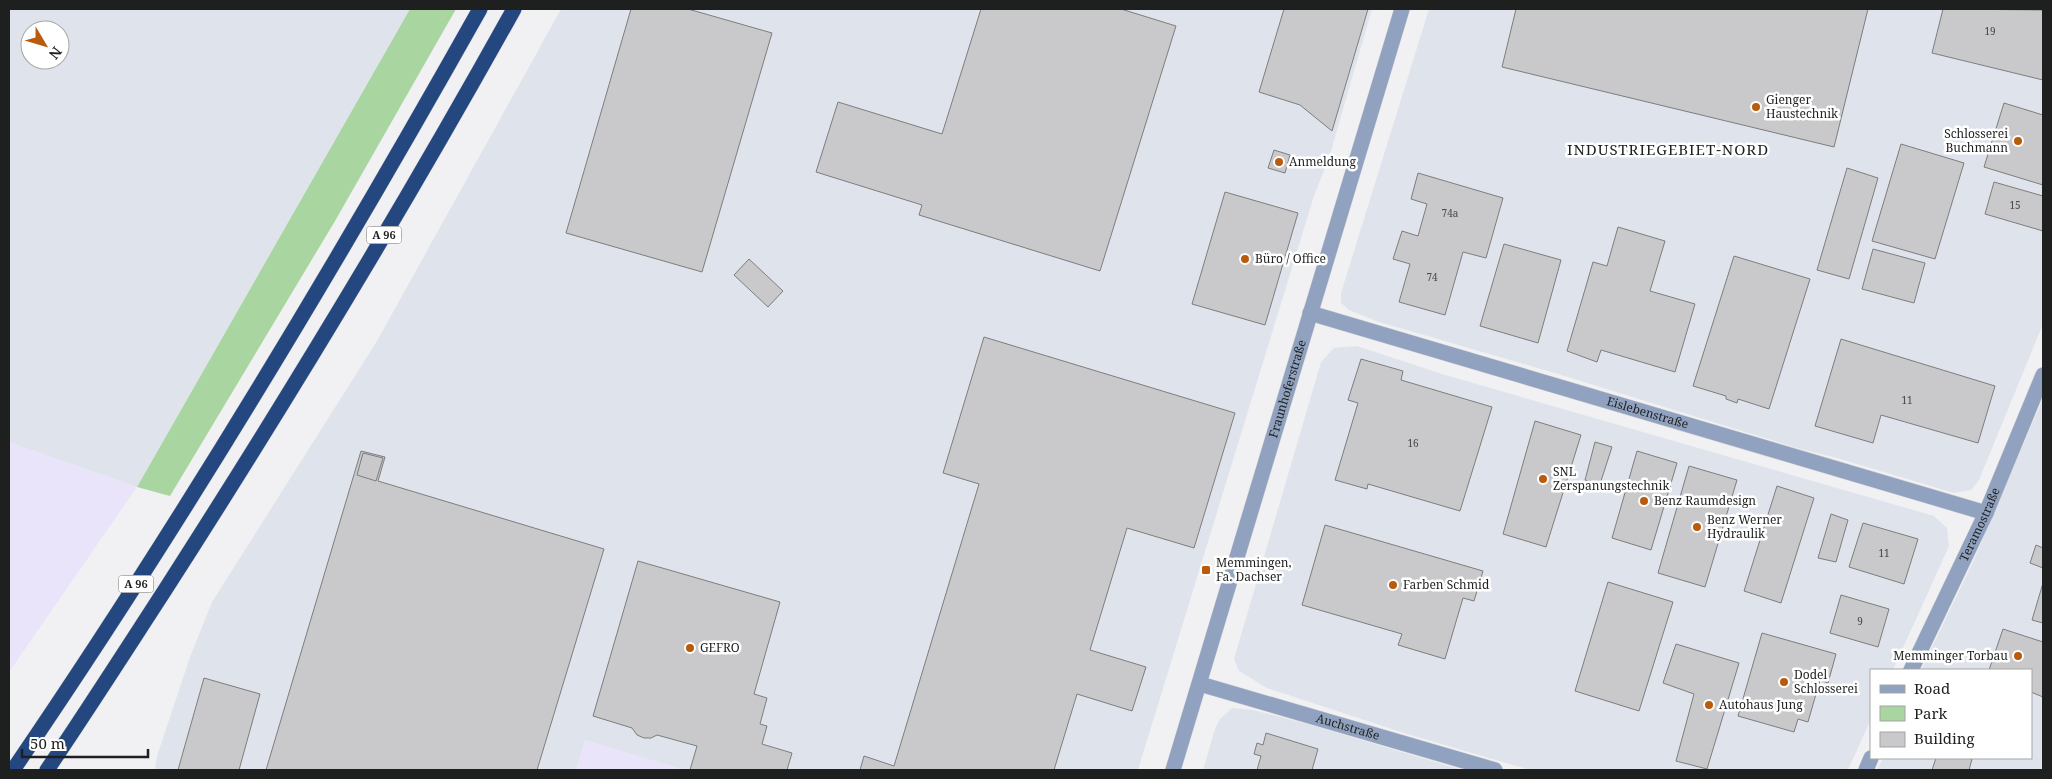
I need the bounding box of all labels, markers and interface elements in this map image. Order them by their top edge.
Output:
north arrow [20,20,70,70]
house number: 19 [1984,24,1996,38]
text: N [45,43,67,64]
place label: Gienger Haustechnik [1766,91,1839,122]
marker: Gienger Haustechnik [1750,101,1762,113]
place label: Schlosserei Buchmann [1944,125,2008,156]
marker: Schlosserei Buchmann [2012,135,2024,147]
district label: INDUSTRIEGEBIET-NORD [1567,139,1769,159]
place label: Anmeldung [1289,153,1356,170]
marker: Anmeldung [1273,156,1285,168]
house number: 15 [2009,198,2021,212]
house number: 74a [1442,206,1459,220]
road number: A 96 [366,226,402,244]
place label: Büro / Office [1255,250,1326,267]
marker: Büro / Office [1239,253,1251,265]
house number: 74 [1426,270,1438,284]
street label: Fraunhoferstraße [1264,338,1310,440]
street label: Eislebenstraße [1605,392,1691,433]
house number: 11 [1901,393,1913,407]
house number: 16 [1407,436,1419,450]
place label: SNL Zerspanungstechnik [1553,463,1670,494]
marker: SNL Zerspanungstechnik [1537,473,1549,485]
street label: Teramostraße [1955,485,2004,564]
place label: Benz Raumdesign [1654,492,1756,509]
marker: Benz Raumdesign [1638,495,1650,507]
place label: Benz Werner Hydraulik [1707,511,1782,542]
marker: Benz Werner Hydraulik [1691,521,1703,533]
house number: 11 [1878,546,1890,560]
place label: Memmingen, Fa. Dachser [1216,554,1292,585]
marker: Memmingen, Fa. Dachser [1200,564,1212,576]
road number: A 96 [118,576,154,592]
place label: Farben Schmid [1403,576,1490,593]
marker: Farben Schmid [1387,579,1399,591]
house number: 9 [1857,614,1863,628]
place label: GEFRO [700,639,740,656]
marker: GEFRO [684,642,696,654]
place label: Memminger Torbau [1893,647,2008,664]
marker: Memminger Torbau [2012,650,2024,662]
place label: Dodel Schlosserei [1794,666,1858,697]
legend [1870,669,2032,759]
marker: Dodel Schlosserei [1778,676,1790,688]
text: Road [1914,678,1950,698]
place label: Autohaus Jung [1719,696,1803,713]
marker: Autohaus Jung [1703,699,1715,711]
text: Park [1914,703,1948,723]
street label: Auchstraße [1314,709,1382,744]
scale bar [22,726,149,758]
text: Building [1914,728,1975,748]
text: 50 m [30,733,65,753]

